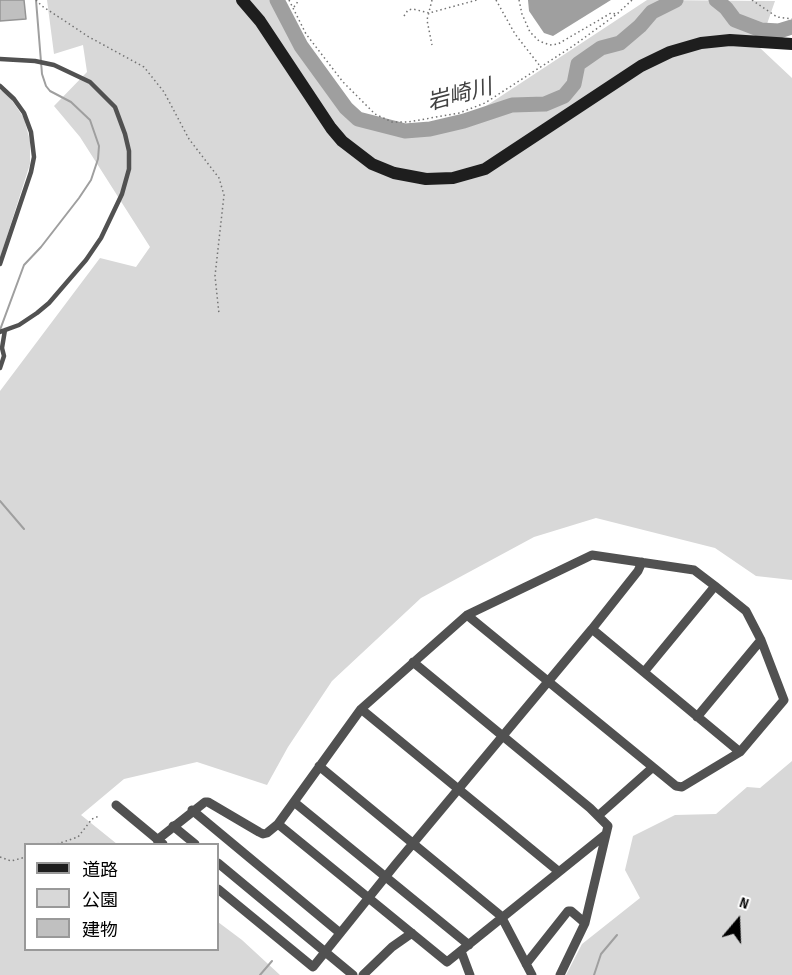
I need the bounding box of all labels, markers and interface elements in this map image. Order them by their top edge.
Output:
water label: 岩崎川 [425,75,495,117]
legend [24,843,219,951]
text: 道路 [82,860,118,881]
text: 公園 [82,890,118,911]
north arrow [708,891,768,951]
text: N [737,893,751,914]
text: 建物 [82,920,118,941]

